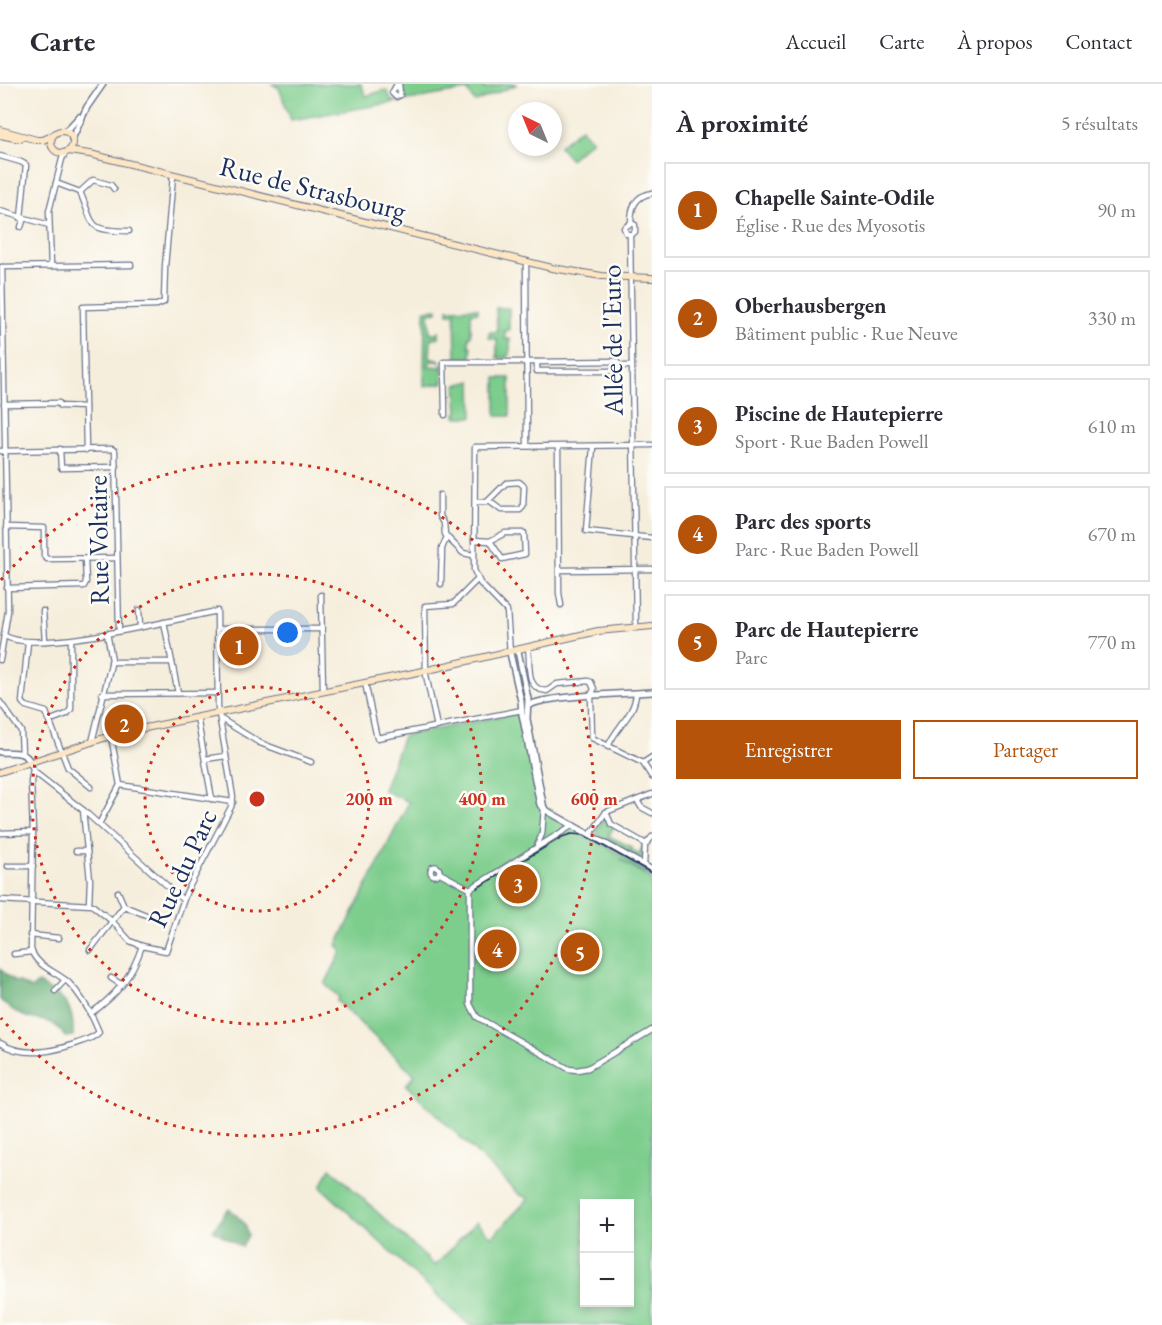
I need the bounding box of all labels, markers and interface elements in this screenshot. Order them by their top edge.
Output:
text: Carte [30,23,96,59]
text: Accueil [786,28,846,55]
text: Carte [879,28,924,55]
text: À propos [957,28,1032,55]
text: Contact [1065,28,1132,55]
north arrow [508,102,562,156]
text: À proximité [676,106,808,140]
text: 5 résultats [1061,110,1138,136]
street label: Rue de Strasbourg [216,148,410,228]
text: Chapelle Sainte-Odile [735,183,934,212]
text: 1 [692,197,703,223]
text: 90 m [1097,197,1136,223]
text: Église · Rue des Myosotis [735,212,925,238]
street label: Allée de l'Euro [593,264,631,417]
text: Oberhausbergen [735,291,887,320]
text: 2 [692,305,703,331]
text: 330 m [1088,305,1136,331]
text: Bâtiment public · Rue Neuve [735,320,958,346]
text: Piscine de Hautepierre [735,399,943,428]
text: 3 [692,413,703,439]
text: 610 m [1088,413,1136,439]
text: Sport · Rue Baden Powell [735,428,929,454]
street label: Rue Voltaire [79,475,117,605]
text: Parc des sports [735,507,871,536]
text: 4 [692,521,703,547]
text: 670 m [1088,521,1136,547]
text: Parc · Rue Baden Powell [735,536,919,562]
text: Parc de Hautepierre [735,615,918,644]
your location [273,618,302,647]
pin: 1 [220,624,258,668]
text: 5 [692,629,703,655]
text: 770 m [1088,629,1136,655]
text: Parc [735,644,768,670]
pin: 2 [104,702,144,746]
button: Enregistrer [676,720,901,779]
button: Partager [913,720,1138,779]
text: 200 m [345,787,393,810]
text: 400 m [458,787,506,810]
text: 600 m [570,787,618,810]
centre of rings [247,789,267,809]
street label: Rue du Parc [139,803,225,933]
pin: 3 [498,862,538,906]
pin: 4 [478,926,516,972]
pin: 5 [560,930,600,974]
map controls [580,1199,634,1307]
button: + [580,1199,634,1253]
button: − [580,1253,634,1307]

